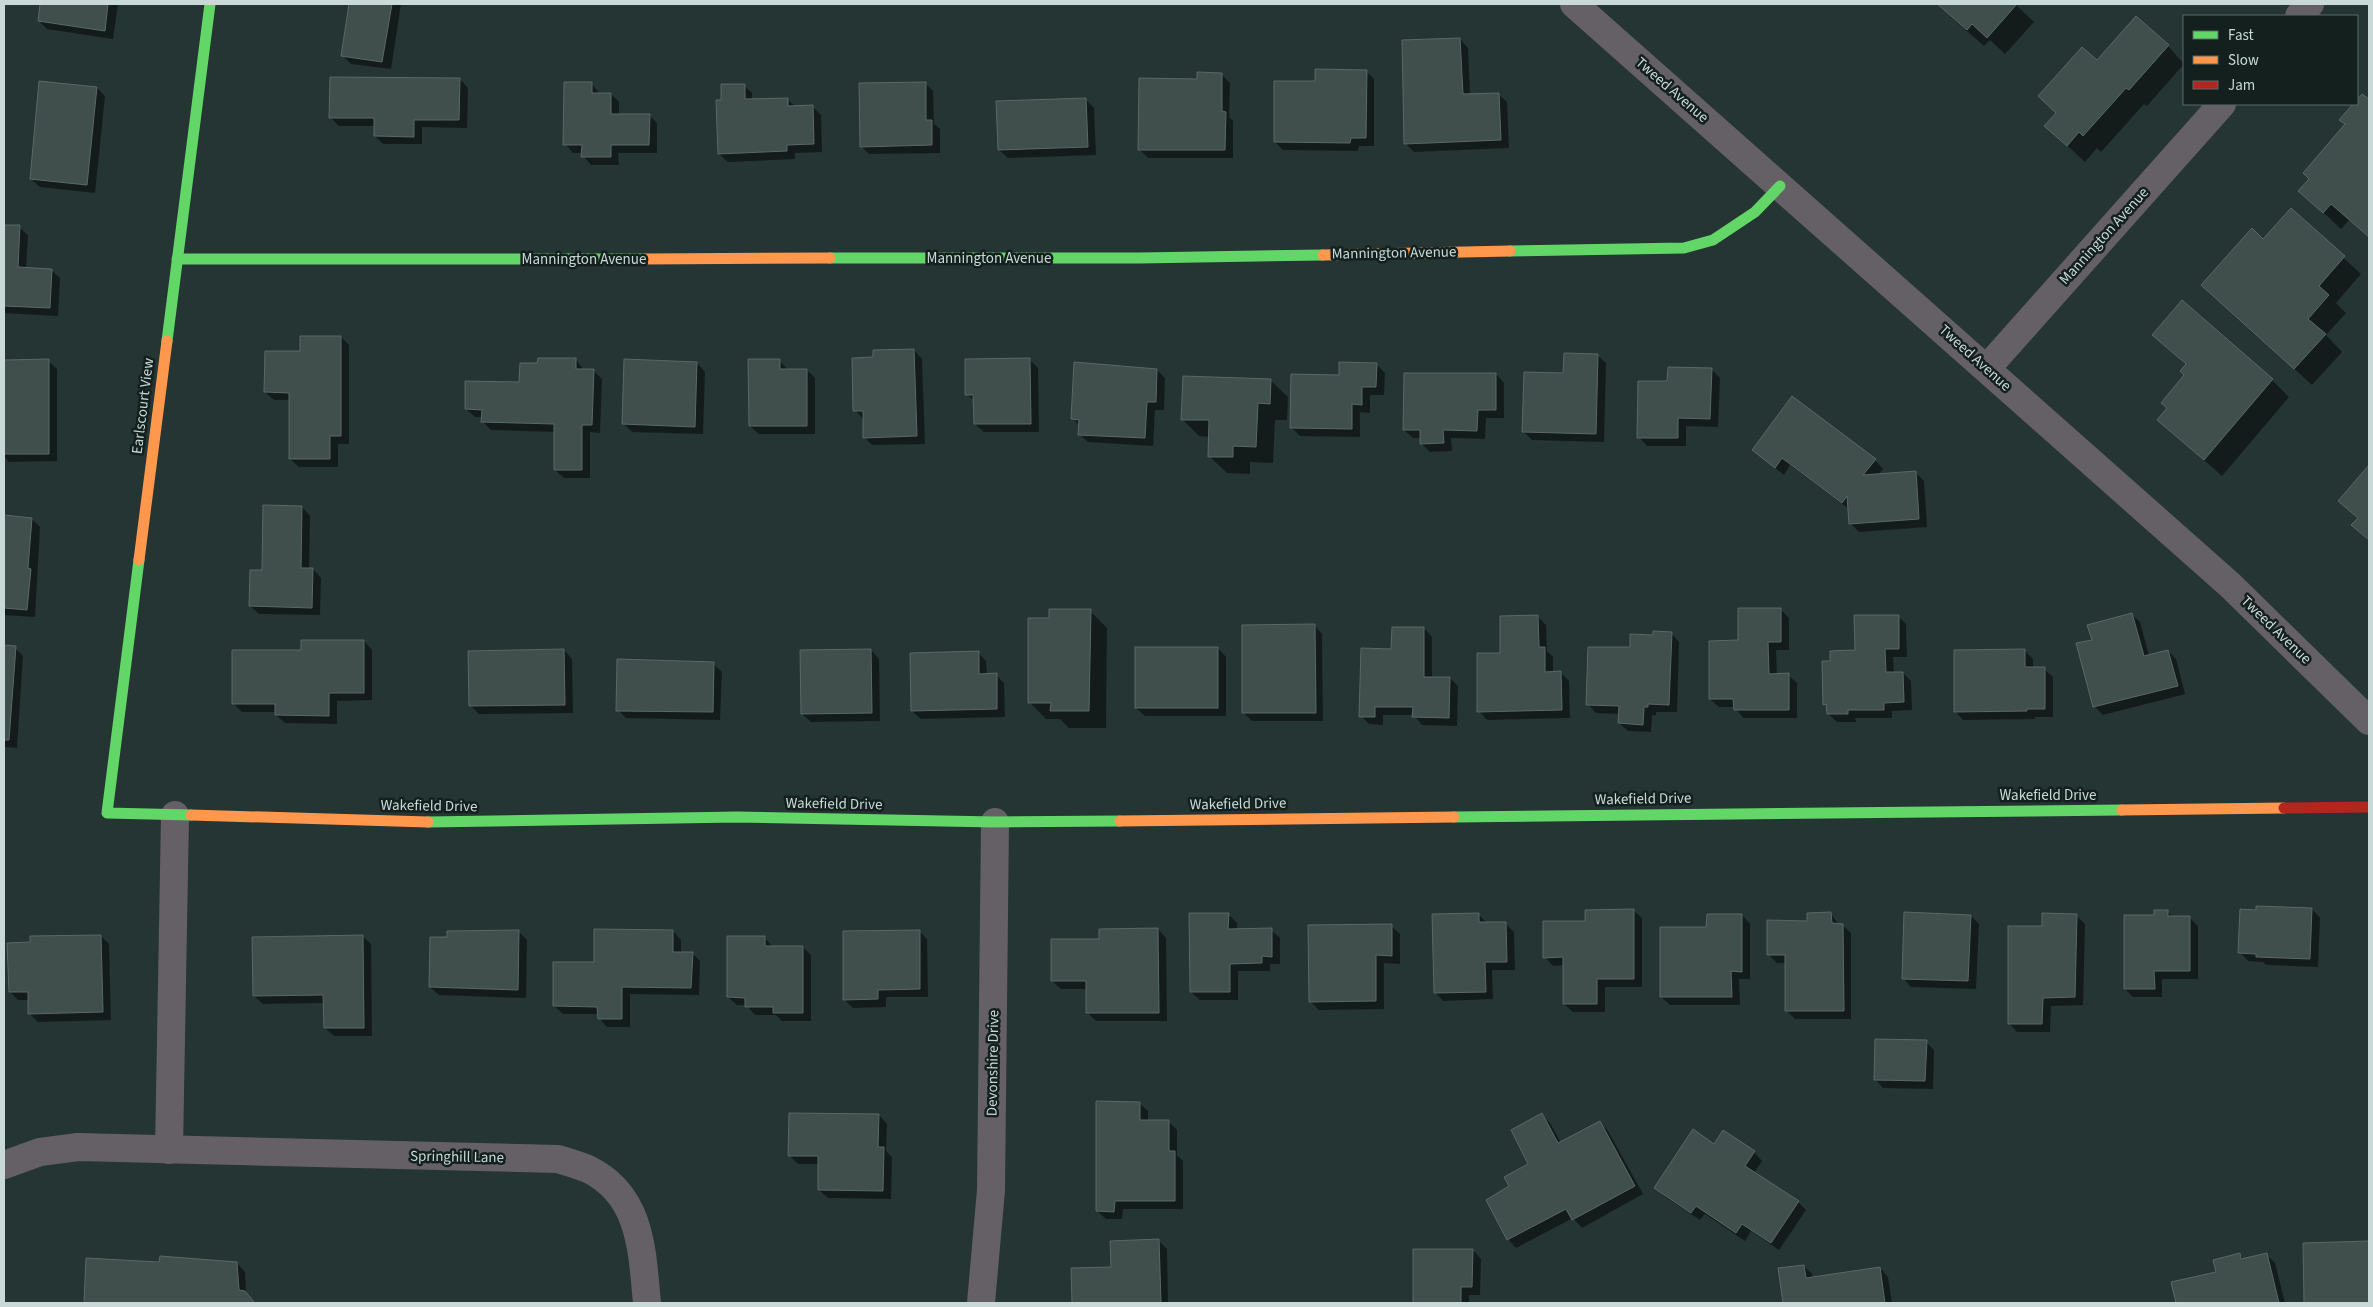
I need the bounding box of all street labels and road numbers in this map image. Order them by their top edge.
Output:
street label: Tweed Avenue [1631,52,1713,128]
street label: Mannington Avenue [2054,183,2154,289]
street label: Mannington Avenue [1331,241,1457,265]
street label: Mannington Avenue [927,248,1051,269]
street label: Mannington Avenue [522,249,646,270]
street label: Tweed Avenue [1934,320,2016,396]
street label: Earlscourt View [127,357,159,455]
street label: Tweed Avenue [2236,591,2316,669]
street label: Wakefield Drive [2000,785,2096,806]
street label: Wakefield Drive [1594,788,1692,810]
street label: Wakefield Drive [785,793,883,815]
street label: Wakefield Drive [1189,793,1287,815]
street label: Wakefield Drive [380,795,478,817]
street label: Devonshire Drive [982,1010,1004,1116]
street label: Springhill Lane [410,1146,504,1168]

